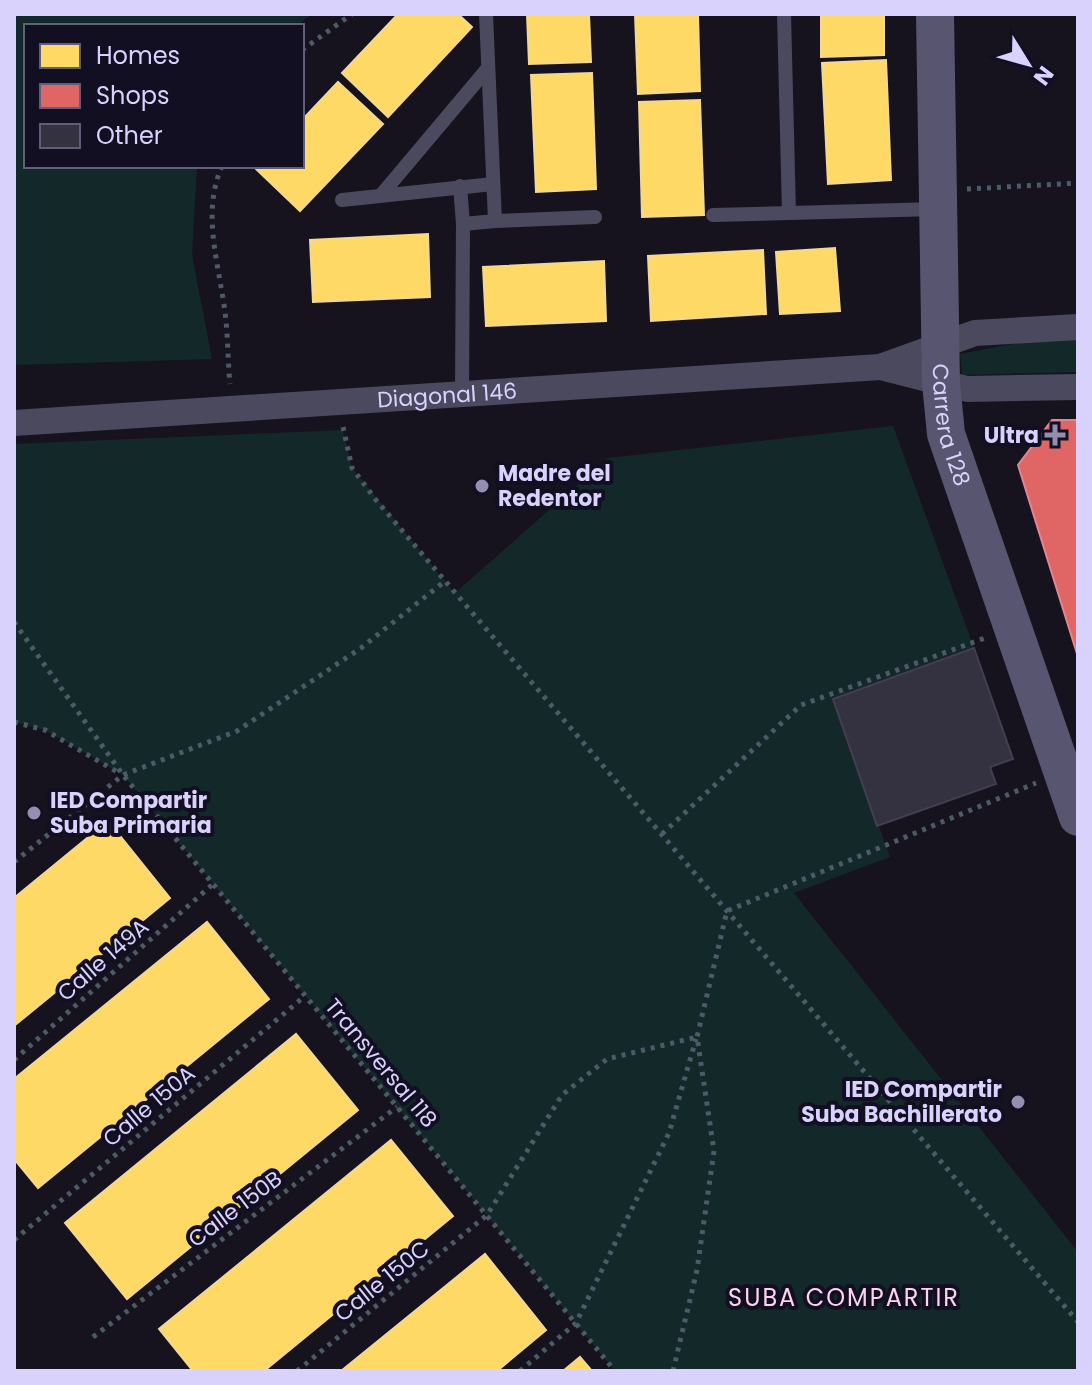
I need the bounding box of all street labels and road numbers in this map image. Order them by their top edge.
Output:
street label: Carrera 128 [925,363,978,490]
street label: Diagonal 146 [376,375,518,415]
street label: Calle 149A [51,912,155,1008]
street label: Transversal 118 [318,992,444,1134]
street label: Calle 150A [96,1058,202,1154]
street label: Calle 150B [182,1163,288,1255]
street label: Calle 150C [328,1233,436,1329]

